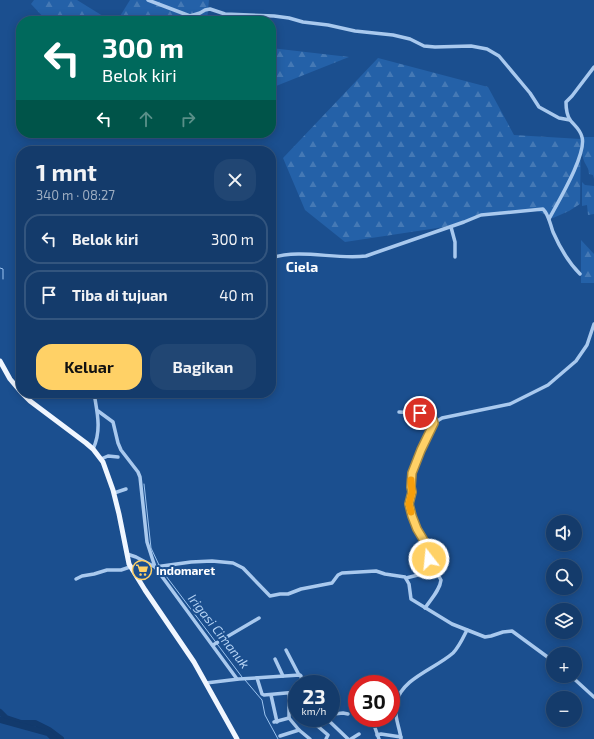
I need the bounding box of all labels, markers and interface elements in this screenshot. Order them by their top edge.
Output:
text: 300 m [102,30,184,64]
icon: left [36,32,88,84]
text: Belok kiri [102,64,177,86]
icon: left [93,108,115,130]
icon: ahead [135,108,157,130]
icon: right [177,108,199,130]
text: 1 mnt [36,157,97,186]
button: close [214,159,256,201]
text: 340 m · 08:27 [36,187,115,203]
icon: left [38,228,60,250]
text: Belok kiri [72,230,138,248]
text: 300 m [211,230,254,248]
district label: Ciela [286,258,318,275]
icon: arrive [38,284,60,306]
text: Tiba di tujuan [72,286,168,304]
text: 40 m [219,286,254,304]
button: Keluar [36,344,142,390]
button: Bagikan [150,344,256,390]
pin [403,396,437,430]
icon: arrive [409,402,431,424]
map controls [546,515,582,727]
button: sound [546,515,582,551]
position arrow [408,538,450,580]
supermarket icon: Indomaret [131,559,153,581]
button: search [546,559,582,595]
place label: Indomaret [156,563,215,577]
water label: Irigasi Cimanuk [185,590,253,672]
button: layers [546,603,582,639]
button: + [546,647,582,683]
speed limit sign: 30 [348,675,400,727]
text: 23 [303,684,325,708]
button: − [546,691,582,727]
text: km/h [302,705,326,717]

